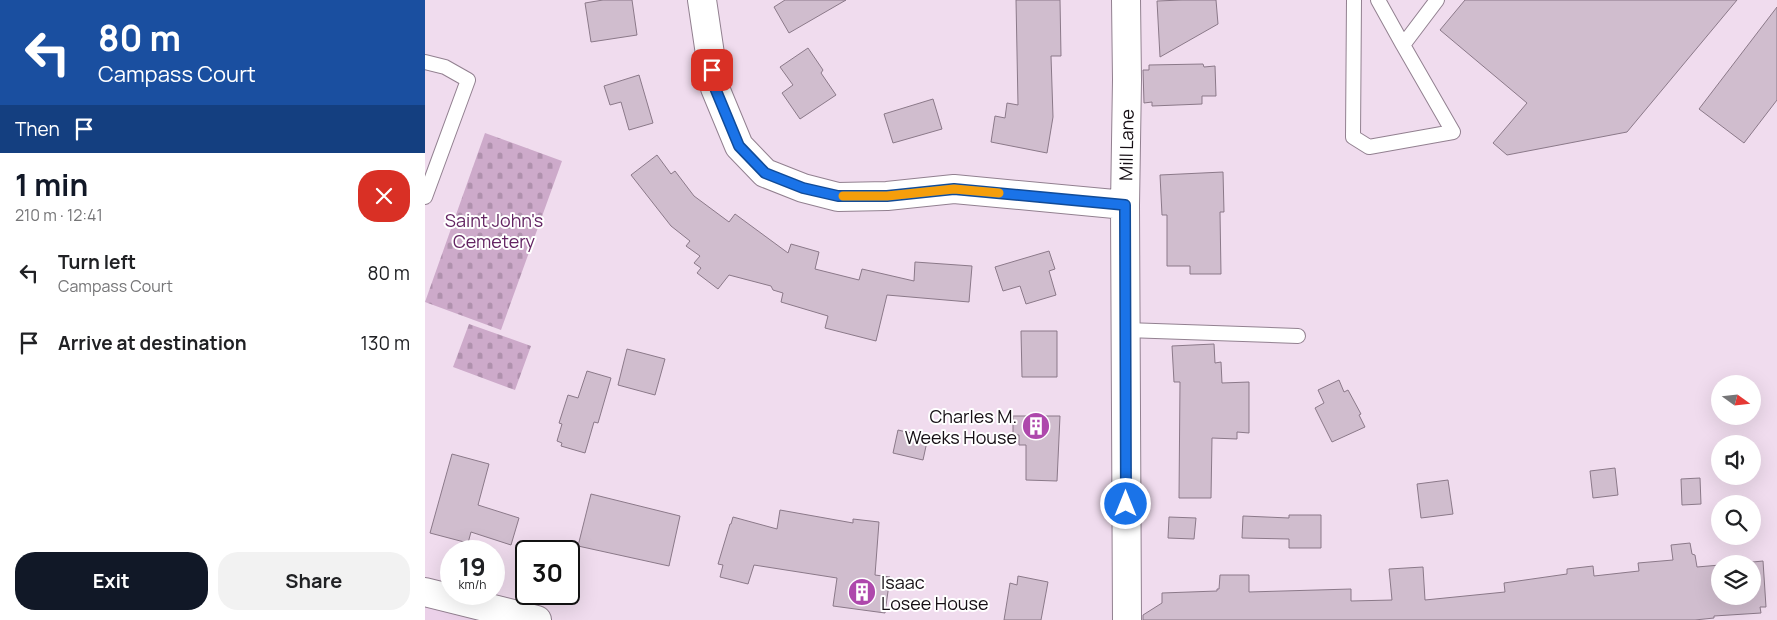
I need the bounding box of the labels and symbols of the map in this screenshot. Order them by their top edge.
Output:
pin [691,49,733,91]
street label: Mill Lane [1113,109,1139,181]
park label: Saint John's Cemetery [445,208,543,253]
north arrow [1711,375,1761,425]
place label: Charles M. Weeks House [905,404,1017,449]
building icon: Charles M. Weeks House [1021,411,1051,441]
position arrow [1099,477,1151,529]
speed limit sign: 30 [515,540,580,605]
place label: Isaac Losee House [881,570,988,615]
building icon: Isaac Losee House [847,577,877,607]

